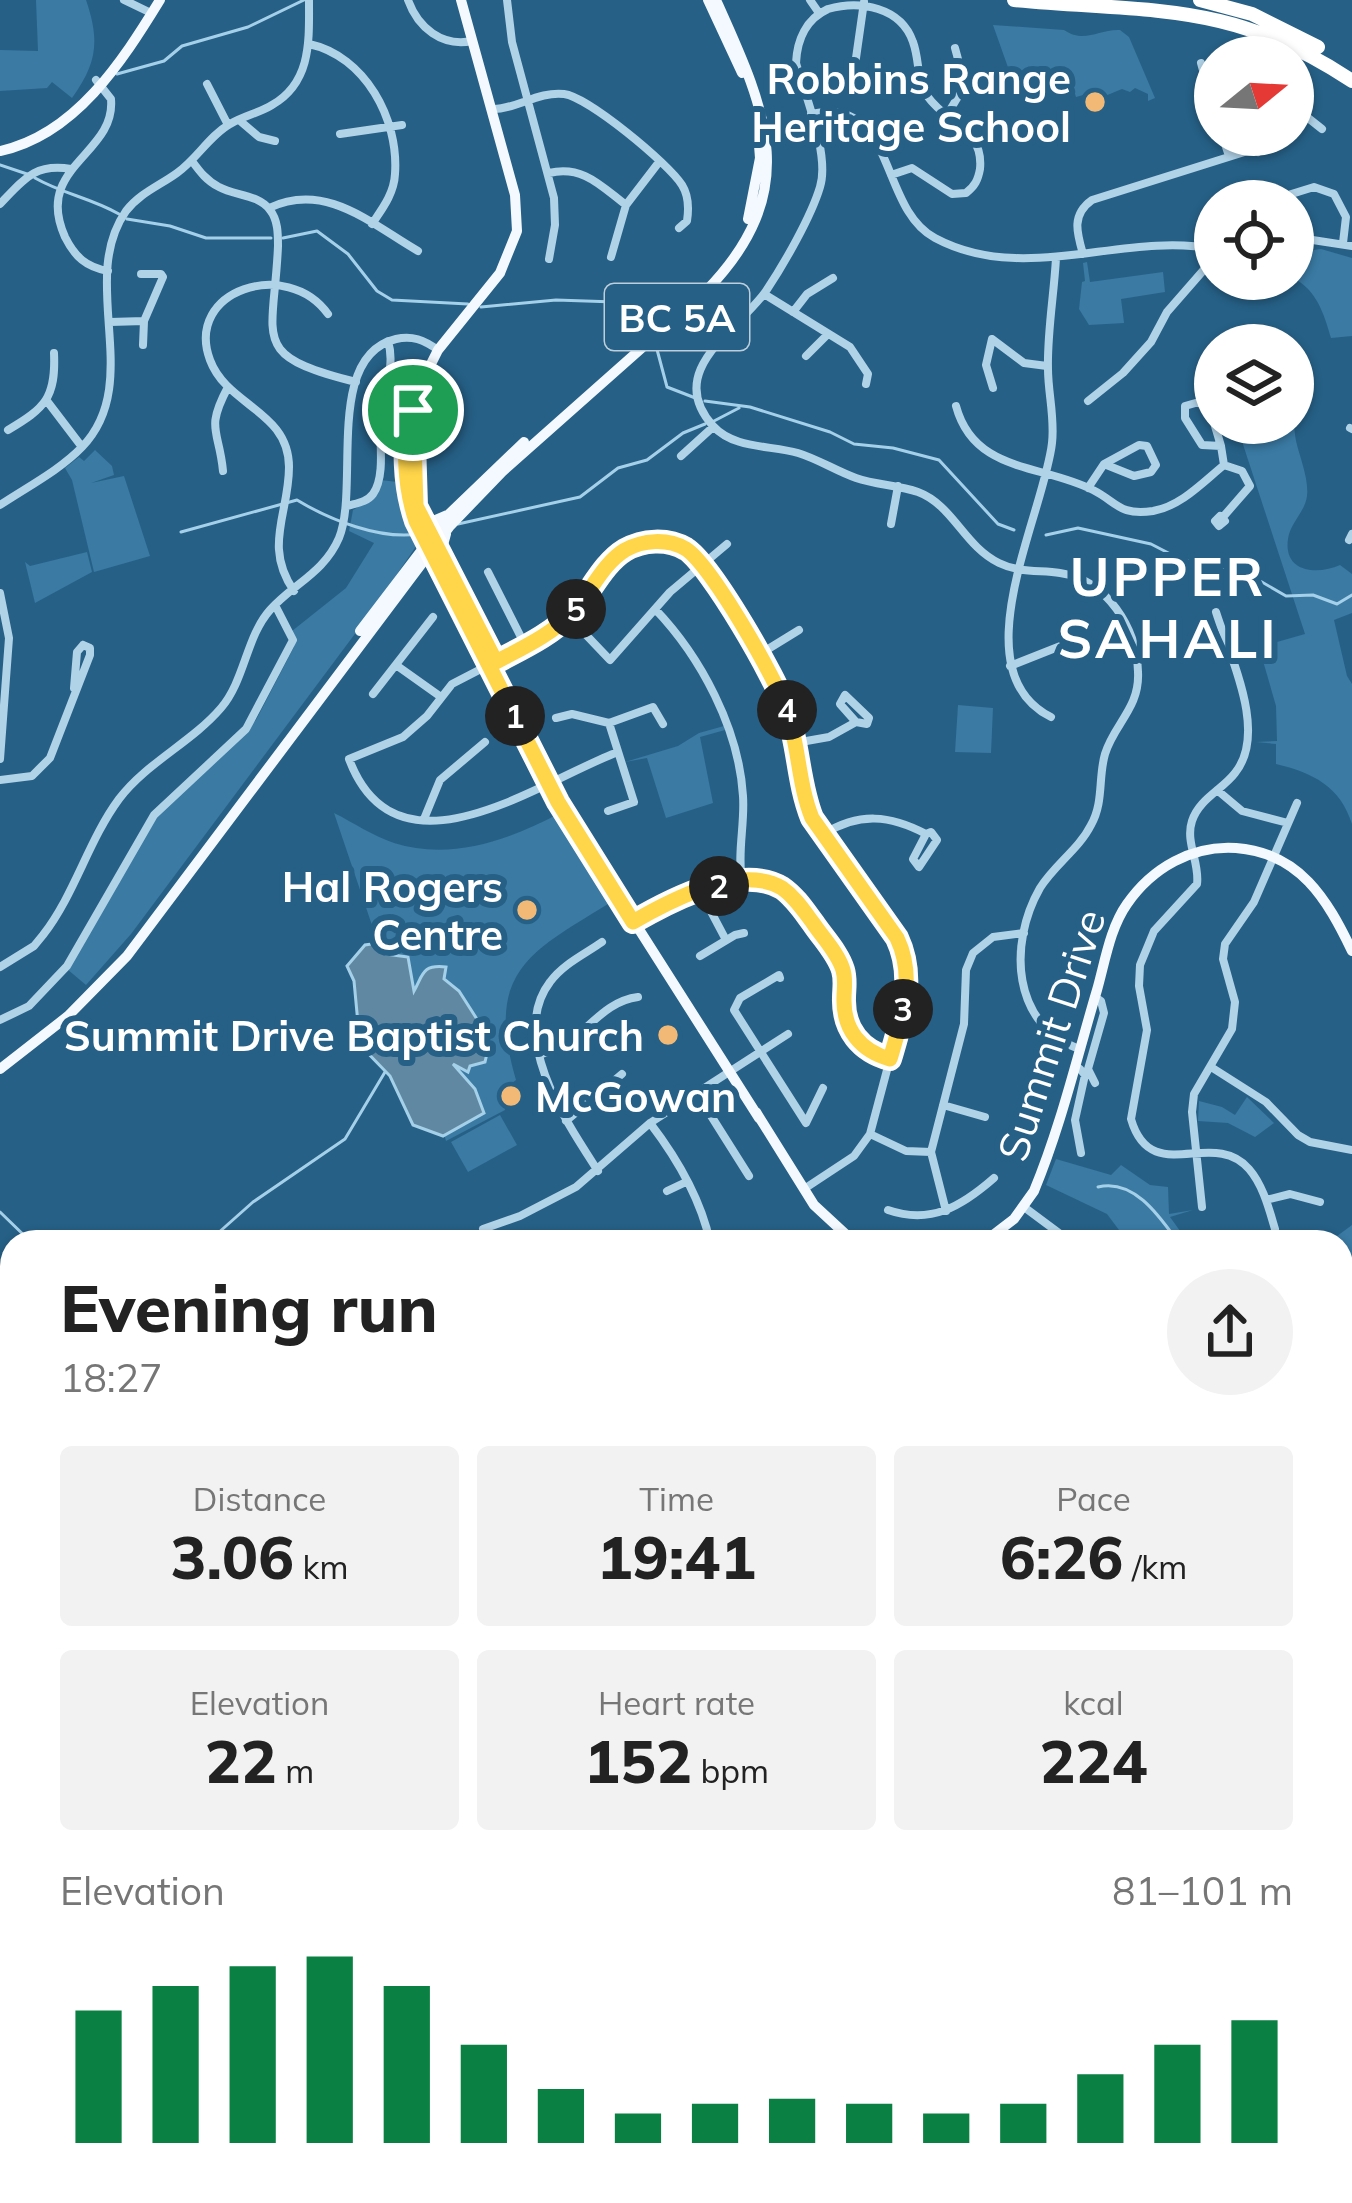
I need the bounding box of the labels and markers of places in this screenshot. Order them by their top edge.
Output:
place label: Robbins Range Heritage School [751,52,1071,153]
marker: Robbins Range Heritage School [1082,89,1108,115]
pin [362,359,464,461]
pin: 5 [546,579,606,639]
pin: 4 [757,680,817,740]
pin: 1 [485,686,545,746]
pin: 2 [689,856,749,916]
place label: Hal Rogers Centre [282,860,503,961]
marker: Hal Rogers Centre [514,897,540,923]
pin: 3 [873,979,933,1039]
place label: Summit Drive Baptist Church [64,1009,644,1062]
marker: Summit Drive Baptist Church [655,1022,681,1048]
place label: McGowan [535,1070,736,1123]
marker: McGowan [498,1083,524,1109]

